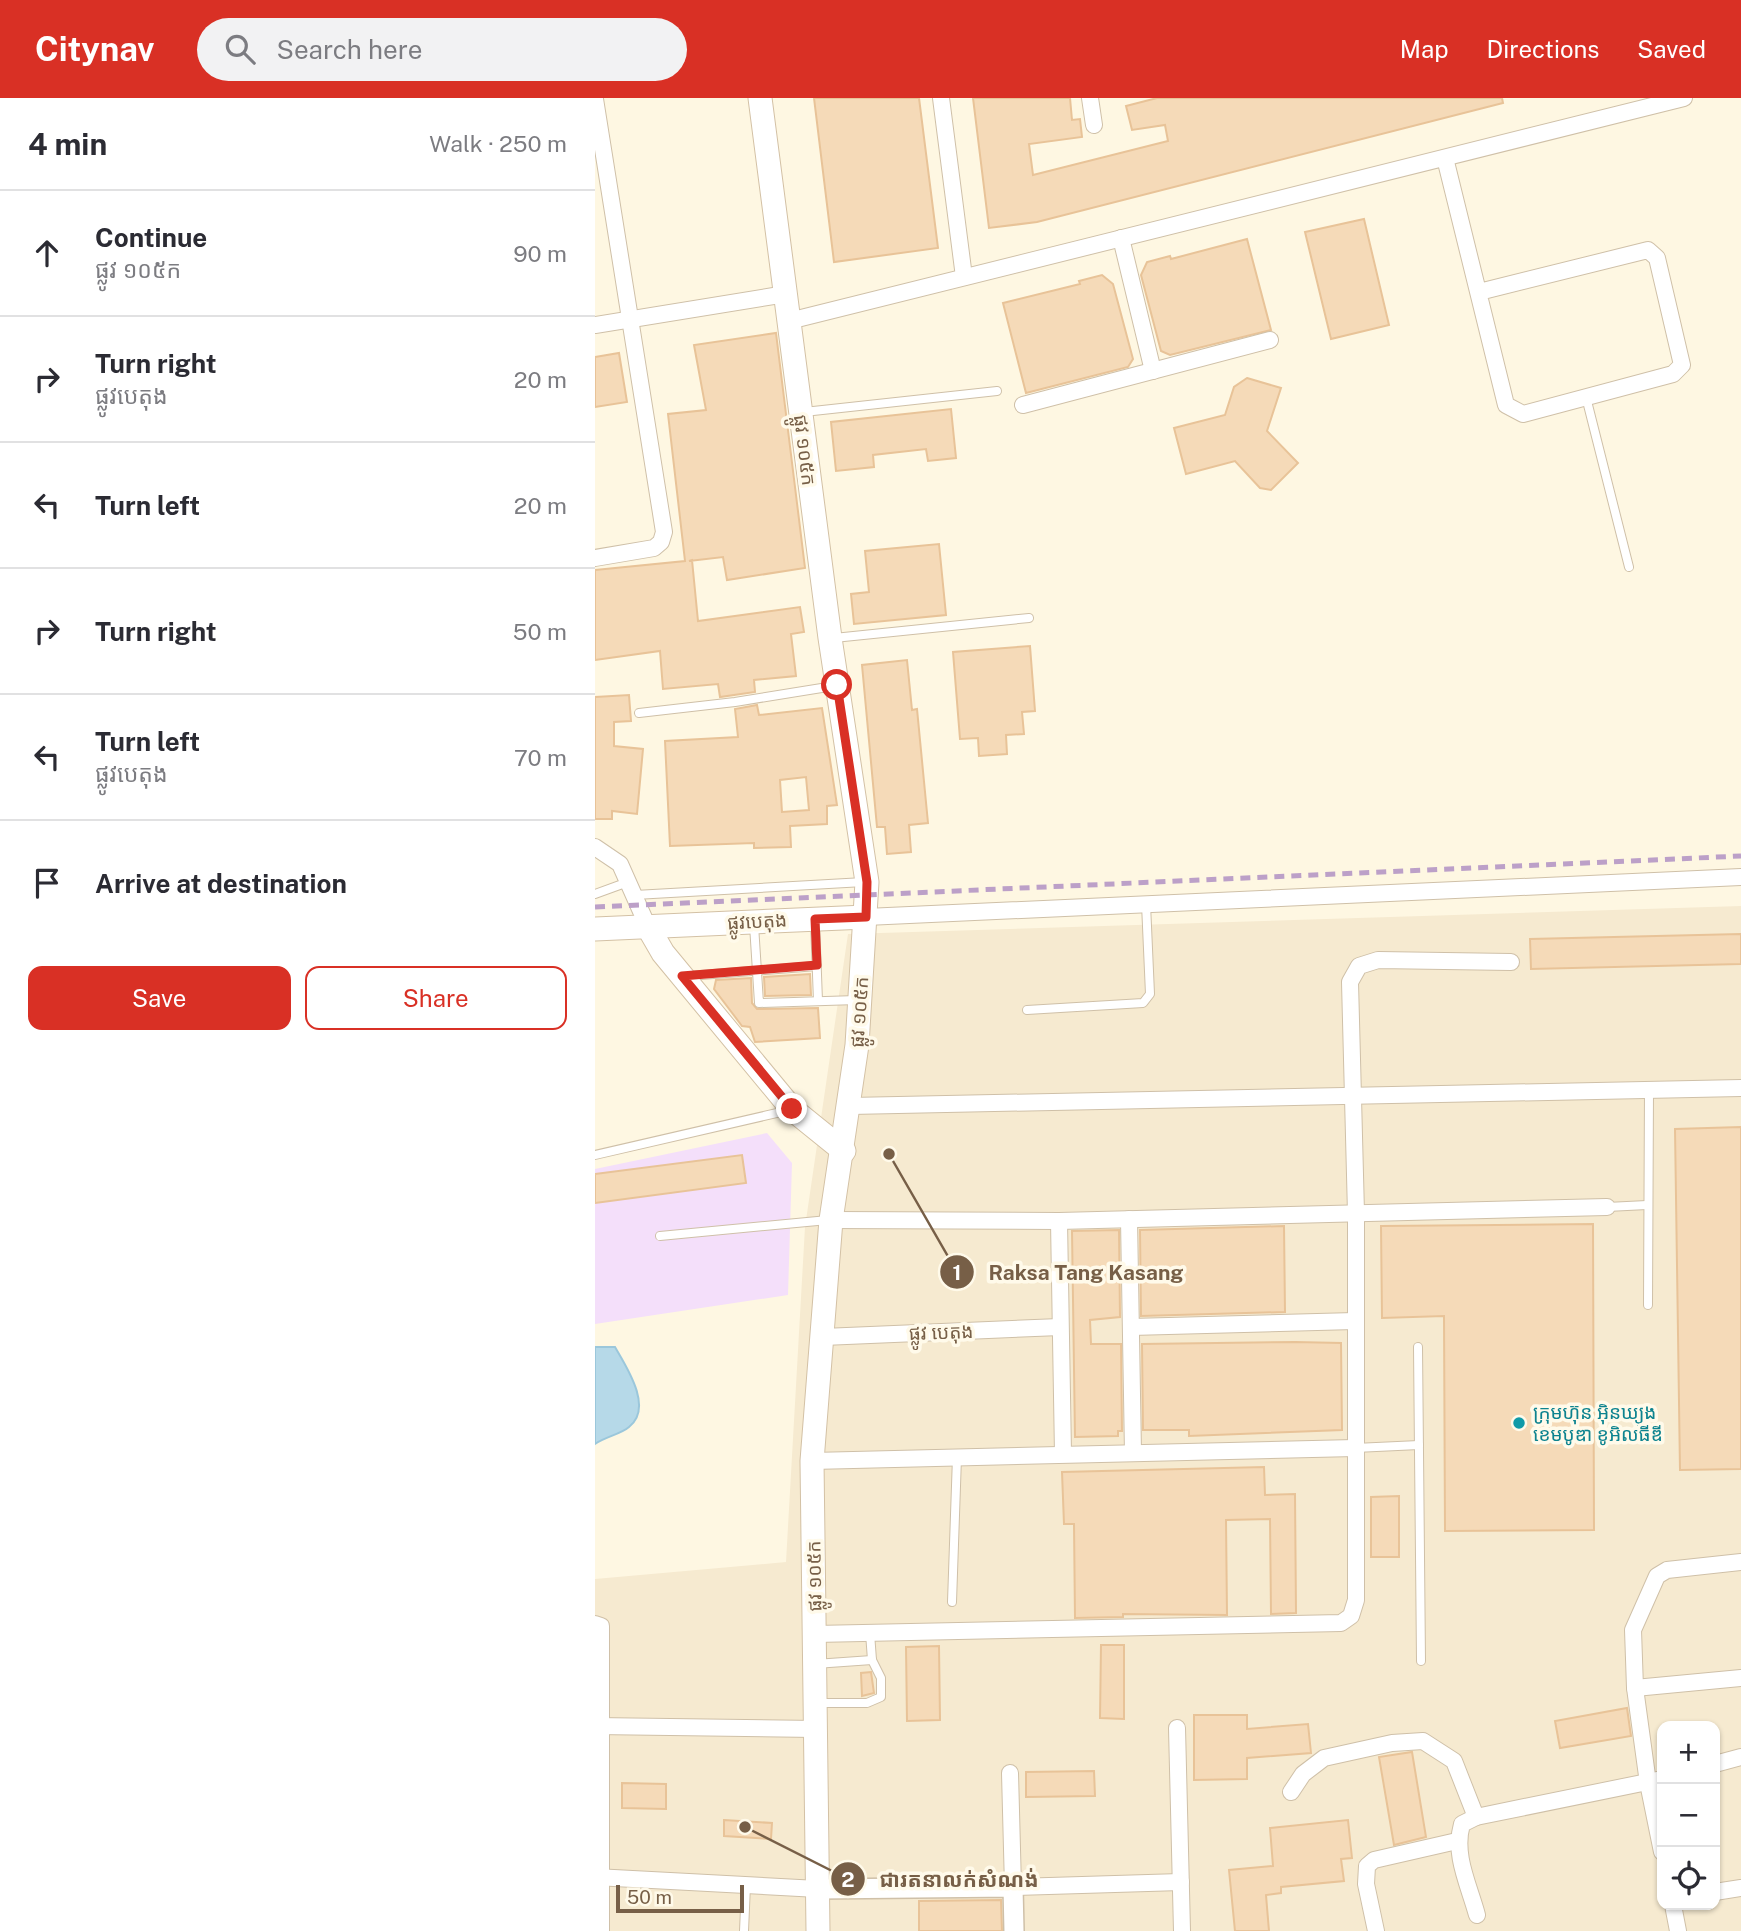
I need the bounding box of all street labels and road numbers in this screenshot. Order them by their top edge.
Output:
street label: ផ្លូវ ១០៥ក [783,413,820,487]
street label: ផ្លូវបេតុង [726,908,788,940]
street label: ផ្លូវ ១០៥ក [846,976,879,1049]
street label: ផ្លូវ បេតុង [908,1320,974,1351]
street label: ផ្លូវ ១០៥ក [802,1540,832,1612]

